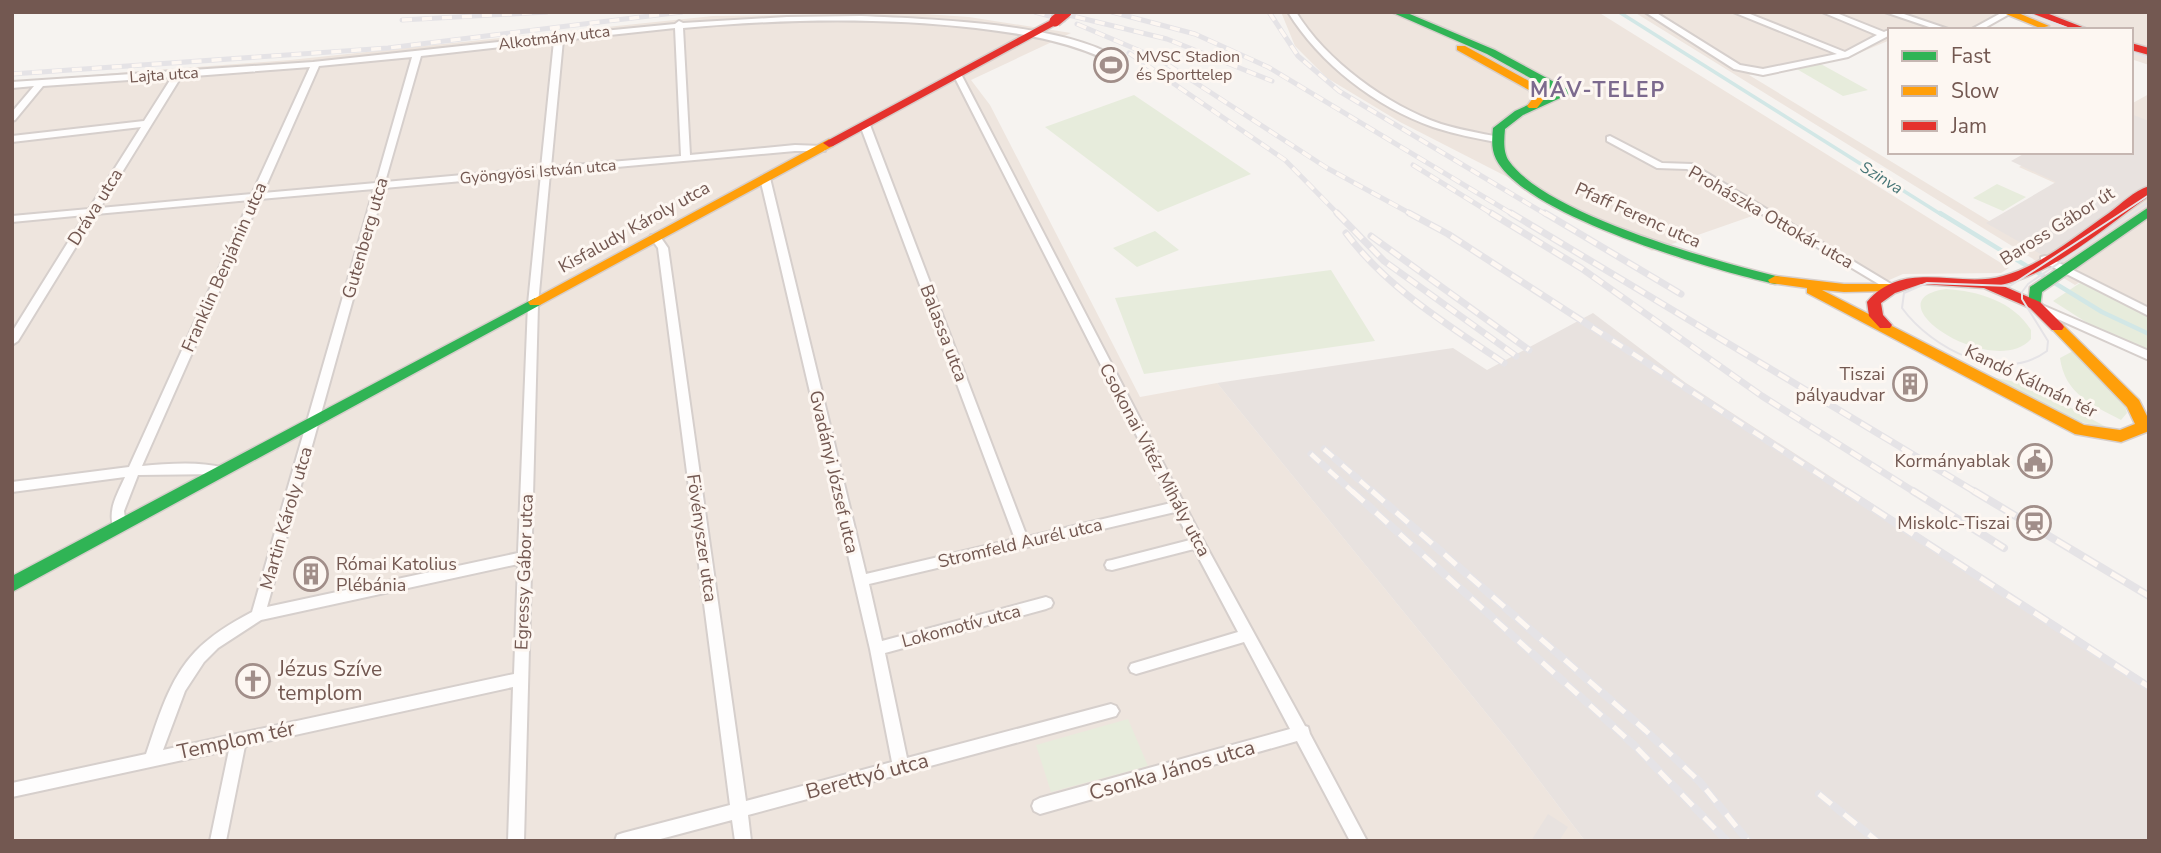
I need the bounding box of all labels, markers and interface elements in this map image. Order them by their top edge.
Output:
street label: Alkotmány utca [497,20,611,56]
legend [1888,28,2133,154]
text: Fast [1951,42,1991,70]
sports icon: MVSC Stadion és Sporttelep [1092,46,1130,84]
place label: MVSC Stadion és Sporttelep [1136,46,1240,86]
street label: Lajta utca [129,62,199,88]
district label: MÁV-TELEP [1530,76,1666,104]
text: Slow [1951,77,2000,105]
text: Jam [1950,112,1987,140]
street label: Gyöngyösi István utca [459,154,617,190]
water label: Szinva [1856,156,1907,200]
street label: Prohászka Ottokár utca [1684,160,1858,274]
street label: Dráva utca [62,164,128,250]
street label: Gutenberg utca [336,175,394,301]
street label: Kisfaludy Károly utca [554,175,714,279]
street label: Pfaff Ferenc utca [1571,176,1705,254]
street label: Franklin Benjámin utca [176,178,272,356]
street label: Baross Gábor út [1995,181,2119,271]
street label: Balassa utca [914,281,974,385]
street label: Kandó Kálmán tér [1961,339,2102,424]
street label: Csokonai Vitéz Mihály utca [1094,359,1216,561]
place label: Tiszai pályaudvar [1796,362,1886,407]
building icon: Tiszai pályaudvar [1891,365,1929,403]
street label: Gvadányi József utca [804,388,864,556]
public building icon: Kormányablak [2016,442,2054,480]
street label: Martin Károly utca [254,444,318,592]
place label: Kormányablak [1894,449,2011,473]
street label: Fövényszer utca [681,473,723,603]
street label: Egressy Gábor utca [509,494,539,650]
station icon: Miskolc-Tiszai [2015,504,2053,542]
place label: Miskolc-Tiszai [1897,511,2010,535]
street label: Stromfeld Aurél utca [935,512,1105,574]
place label: Római Katolius Plébánia [336,552,457,597]
building icon: Római Katolius Plébánia [292,555,330,593]
street label: Lokomotív utca [899,599,1023,653]
place label: Jézus Szíve templom [277,655,382,707]
church icon: Jézus Szíve templom [234,662,272,700]
street label: Templom tér [175,714,298,766]
street label: Csonka János utca [1086,733,1258,807]
street label: Berettyó utca [803,746,931,806]

